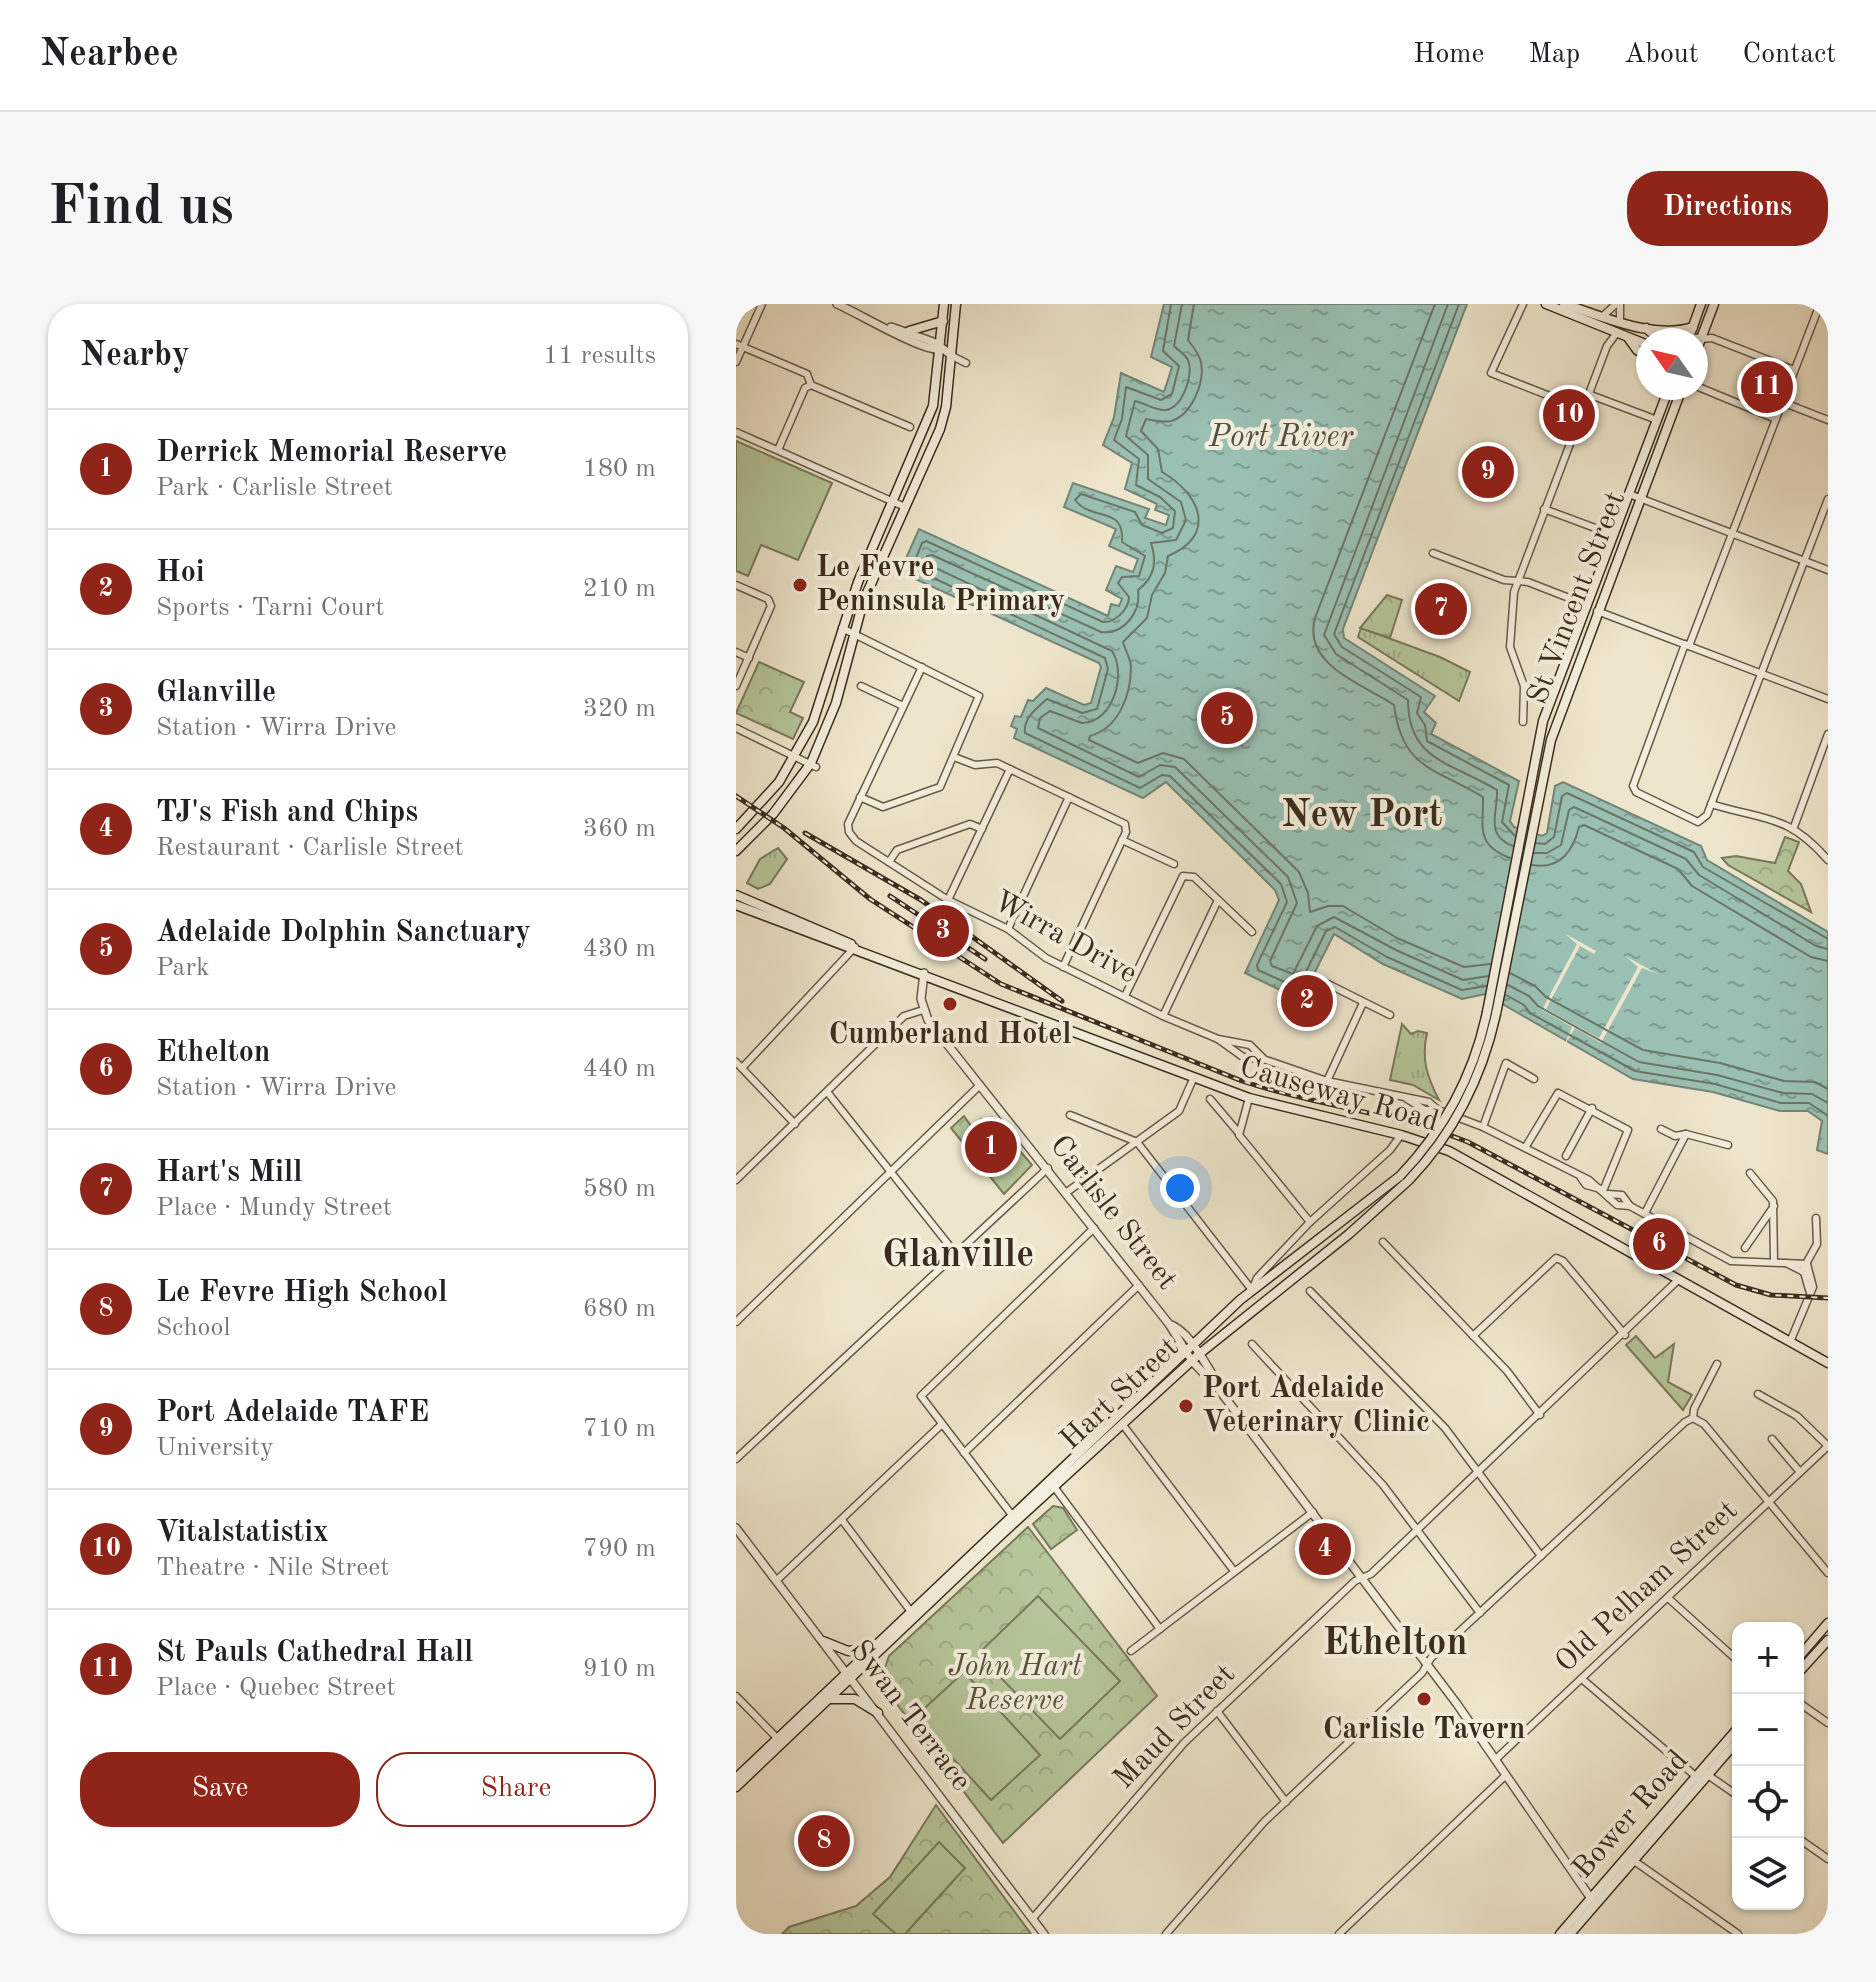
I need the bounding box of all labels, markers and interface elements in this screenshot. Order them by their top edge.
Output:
text: Nearbee [40,36,179,74]
text: Home [1413,41,1484,69]
text: Map [1528,41,1580,69]
text: About [1624,41,1699,69]
text: Contact [1743,41,1836,69]
button: Directions [1627,171,1828,246]
text: Find us [48,180,234,236]
north arrow [1636,328,1708,400]
text: Nearby [80,339,190,373]
text: 11 results [543,343,656,369]
pin: 11 [1741,357,1793,417]
pin: 10 [1543,385,1595,445]
water label: Port River [1208,422,1354,454]
text: Derrick Memorial Reserve [156,438,507,468]
pin: 9 [1462,442,1514,502]
text: 1 [98,456,114,482]
text: 180 m [583,456,656,482]
text: Park · Carlisle Street [156,475,393,501]
street label: St Vincent Street [1523,488,1631,708]
place label: Le Fevre Peninsula Primary [816,553,1065,617]
text: Hoi [156,558,205,588]
text: 2 [98,576,114,602]
text: 210 m [583,576,656,602]
marker: Le Fevre Peninsula Primary [791,576,809,594]
pin: 7 [1415,579,1467,639]
text: Sports · Tarni Court [156,595,384,621]
text: Glanville [156,678,276,708]
pin: 5 [1201,688,1253,748]
text: 3 [98,696,114,722]
text: 320 m [583,696,656,722]
text: Station · Wirra Drive [156,715,397,741]
district label: New Port [1281,797,1443,835]
text: TJ's Fish and Chips [156,798,418,828]
text: 4 [98,816,114,842]
text: 360 m [583,816,656,842]
text: Restaurant · Carlisle Street [156,835,464,861]
street label: Wirra Drive [988,886,1142,990]
pin: 3 [917,901,969,961]
text: Adelaide Dolphin Sanctuary [156,918,531,948]
text: 5 [98,936,114,962]
text: 430 m [583,936,656,962]
text: Park [156,955,210,981]
pin: 2 [1281,971,1333,1031]
marker: Cumberland Hotel [941,995,959,1013]
place label: Cumberland Hotel [828,1020,1072,1050]
text: Ethelton [156,1038,271,1068]
street label: Causeway Road [1236,1052,1442,1138]
text: 6 [98,1056,114,1082]
text: 440 m [583,1056,656,1082]
text: Station · Wirra Drive [156,1075,397,1101]
pin: 1 [965,1117,1017,1177]
street label: Carlisle Street [1044,1130,1182,1296]
text: Hart's Mill [156,1158,302,1188]
your location [1160,1168,1200,1208]
text: 7 [98,1176,114,1202]
text: 580 m [583,1176,656,1202]
text: Place · Mundy Street [156,1195,392,1221]
pin: 6 [1633,1214,1685,1274]
district label: Glanville [882,1237,1034,1275]
text: Le Fevre High School [156,1278,447,1308]
text: 8 [98,1296,114,1322]
text: 680 m [583,1296,656,1322]
text: School [156,1315,230,1341]
street label: Hart Street [1055,1332,1185,1456]
place label: Port Adelaide Veterinary Clinic [1202,1374,1430,1438]
marker: Port Adelaide Veterinary Clinic [1177,1397,1195,1415]
text: Port Adelaide TAFE [156,1398,429,1428]
text: 9 [98,1416,114,1442]
text: 710 m [583,1416,656,1442]
text: University [156,1435,274,1461]
street label: Old Pelham Street [1550,1495,1744,1679]
text: Vitalstatistix [156,1518,329,1548]
pin: 4 [1299,1519,1351,1579]
text: 10 [91,1536,121,1562]
text: 790 m [583,1536,656,1562]
text: Theatre · Nile Street [156,1555,389,1581]
map controls [1732,1622,1804,1910]
button: + [1732,1622,1804,1694]
district label: Ethelton [1322,1625,1468,1663]
street label: Swan Terrace [844,1635,976,1797]
text: St Pauls Cathedral Hall [156,1638,473,1668]
park label: John Hart Reserve [948,1652,1082,1716]
text: 11 [91,1656,121,1682]
text: 910 m [583,1656,656,1682]
street label: Maud Street [1109,1659,1241,1795]
text: Place · Quebec Street [156,1675,396,1701]
marker: Carlisle Tavern [1415,1690,1433,1708]
button: − [1732,1694,1804,1766]
place label: Carlisle Tavern [1323,1715,1525,1745]
street label: Bower Road [1568,1745,1694,1885]
button: Save [80,1752,360,1827]
button: Share [376,1752,656,1827]
button: locate [1732,1766,1804,1838]
pin: 8 [798,1811,850,1871]
button: layers [1732,1838,1804,1910]

